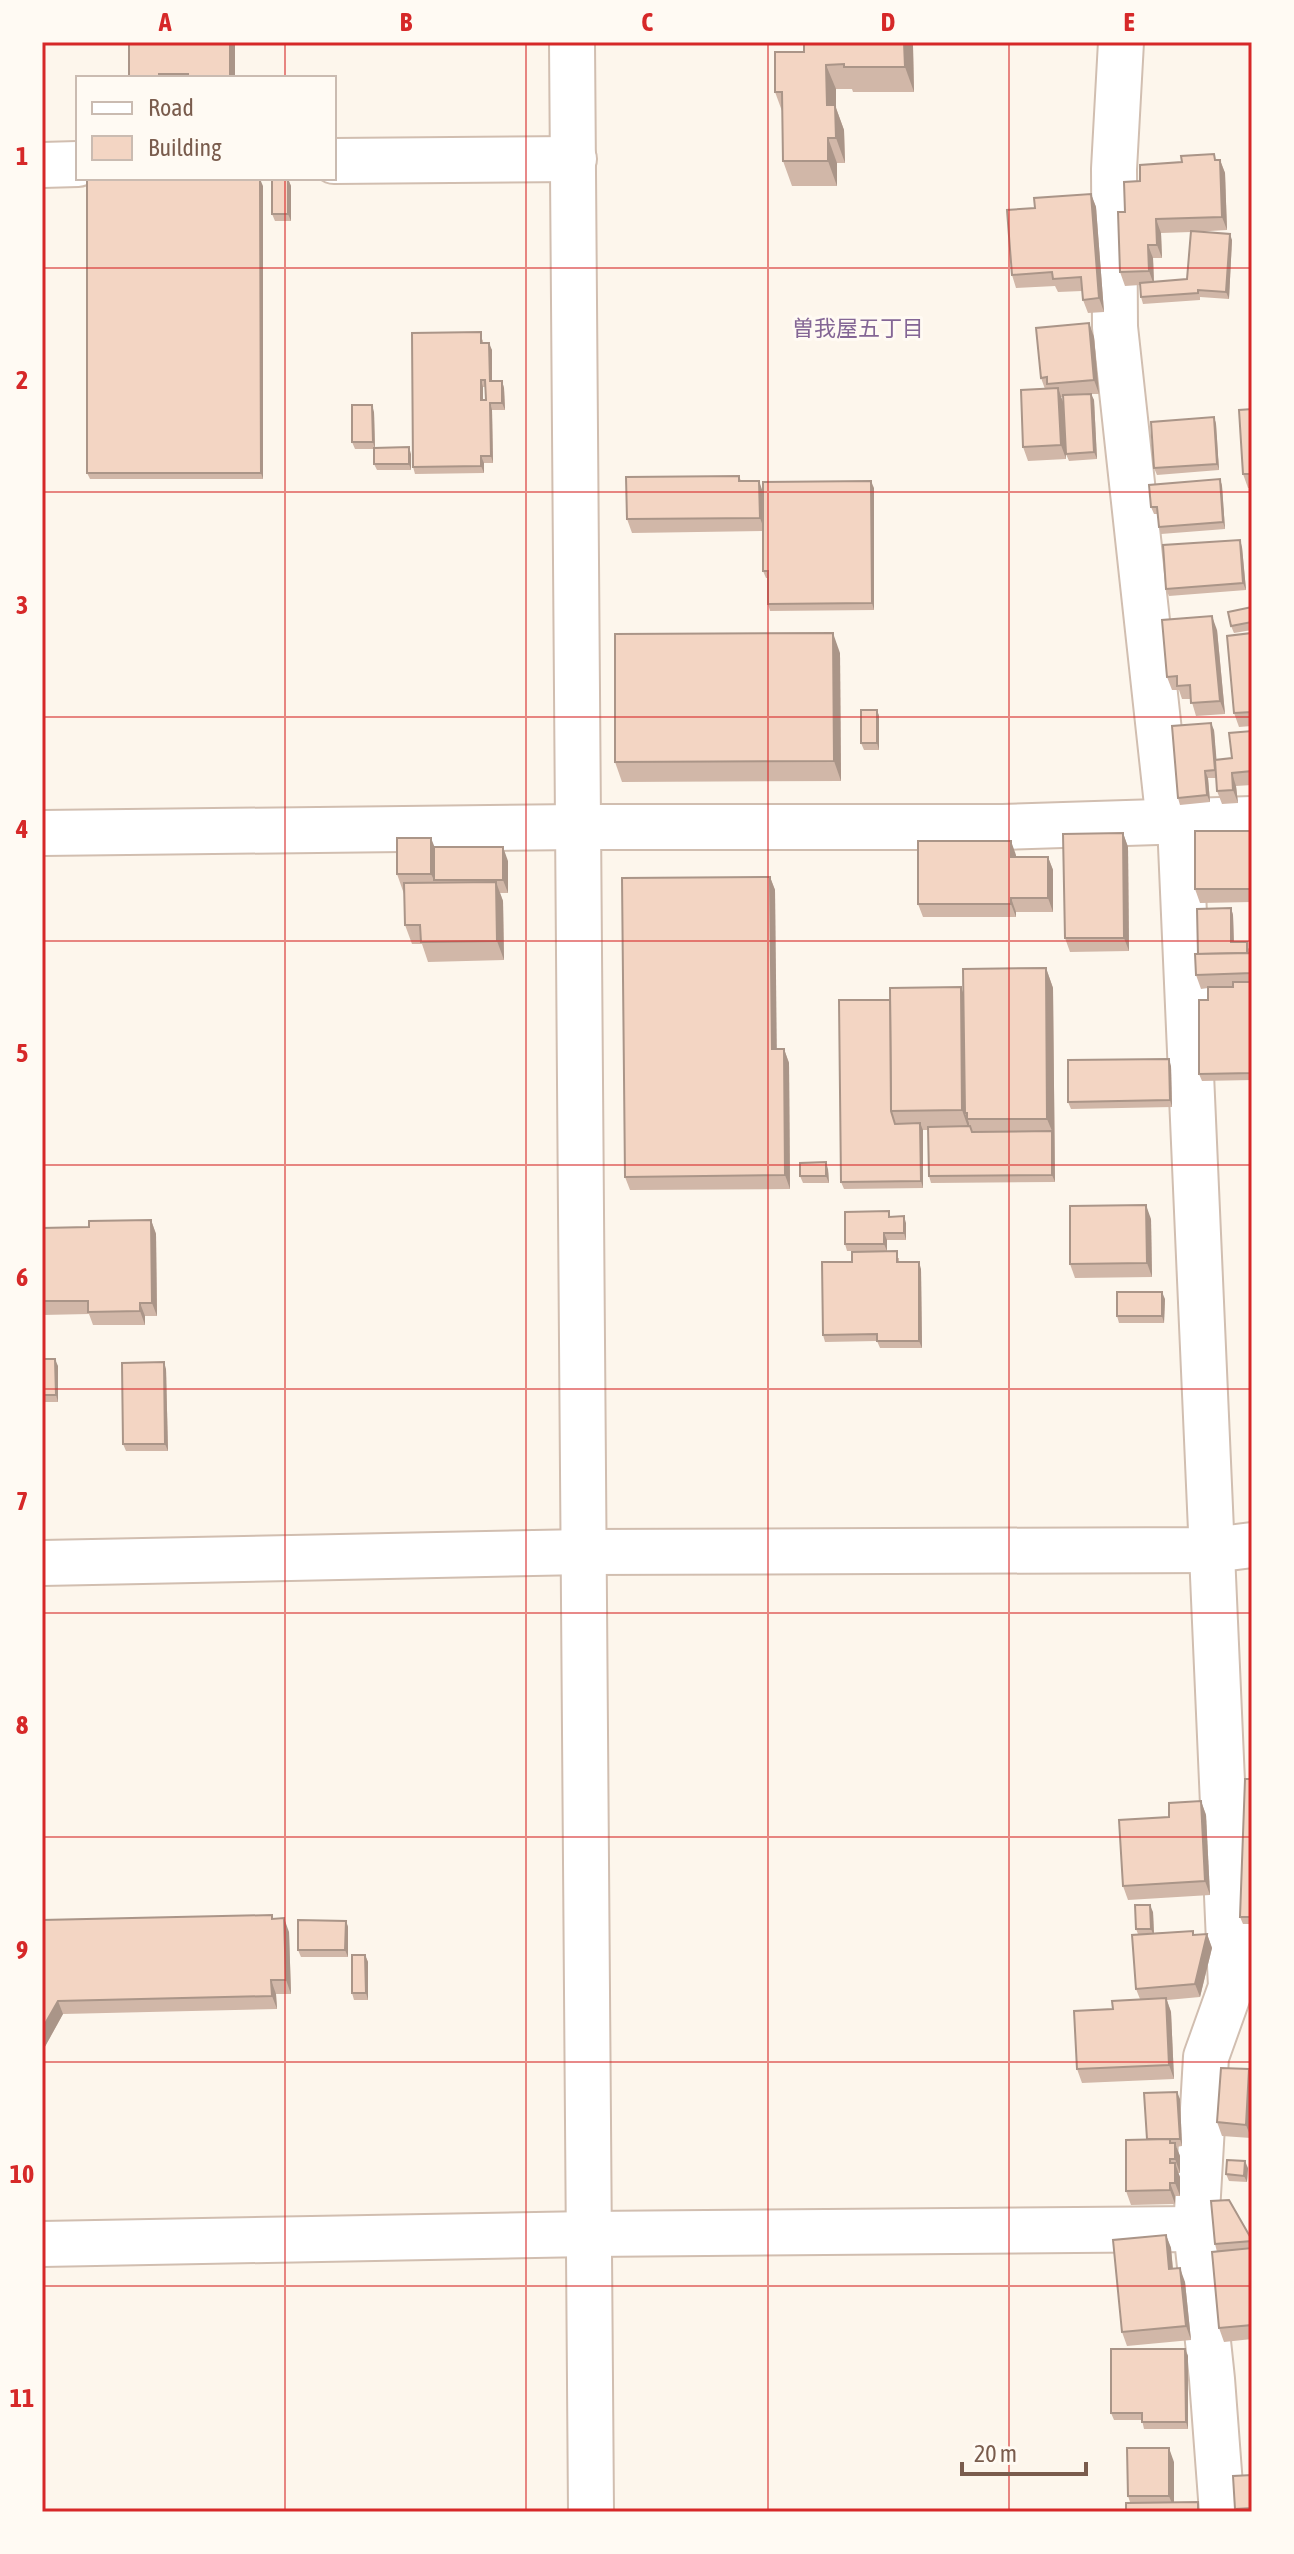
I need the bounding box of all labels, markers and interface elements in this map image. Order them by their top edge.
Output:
text: A [158,7,172,37]
text: B [400,7,413,37]
text: C [641,7,653,37]
text: D [881,7,895,37]
text: E [1123,7,1135,37]
legend [76,76,336,180]
text: Road [148,94,194,121]
text: Building [148,134,222,161]
text: 1 [16,141,28,171]
district label: 曽我屋五丁目 [792,315,924,341]
text: 2 [16,365,28,395]
text: 3 [16,590,28,620]
text: 4 [15,814,28,844]
text: 5 [16,1038,28,1068]
text: 6 [16,1262,28,1292]
text: 7 [16,1486,28,1516]
text: 8 [16,1710,28,1740]
text: 9 [16,1935,28,1965]
text: 10 [10,2159,34,2189]
text: 11 [10,2383,34,2413]
scale bar [962,2426,1086,2476]
text: 20 m [974,2440,1017,2467]

